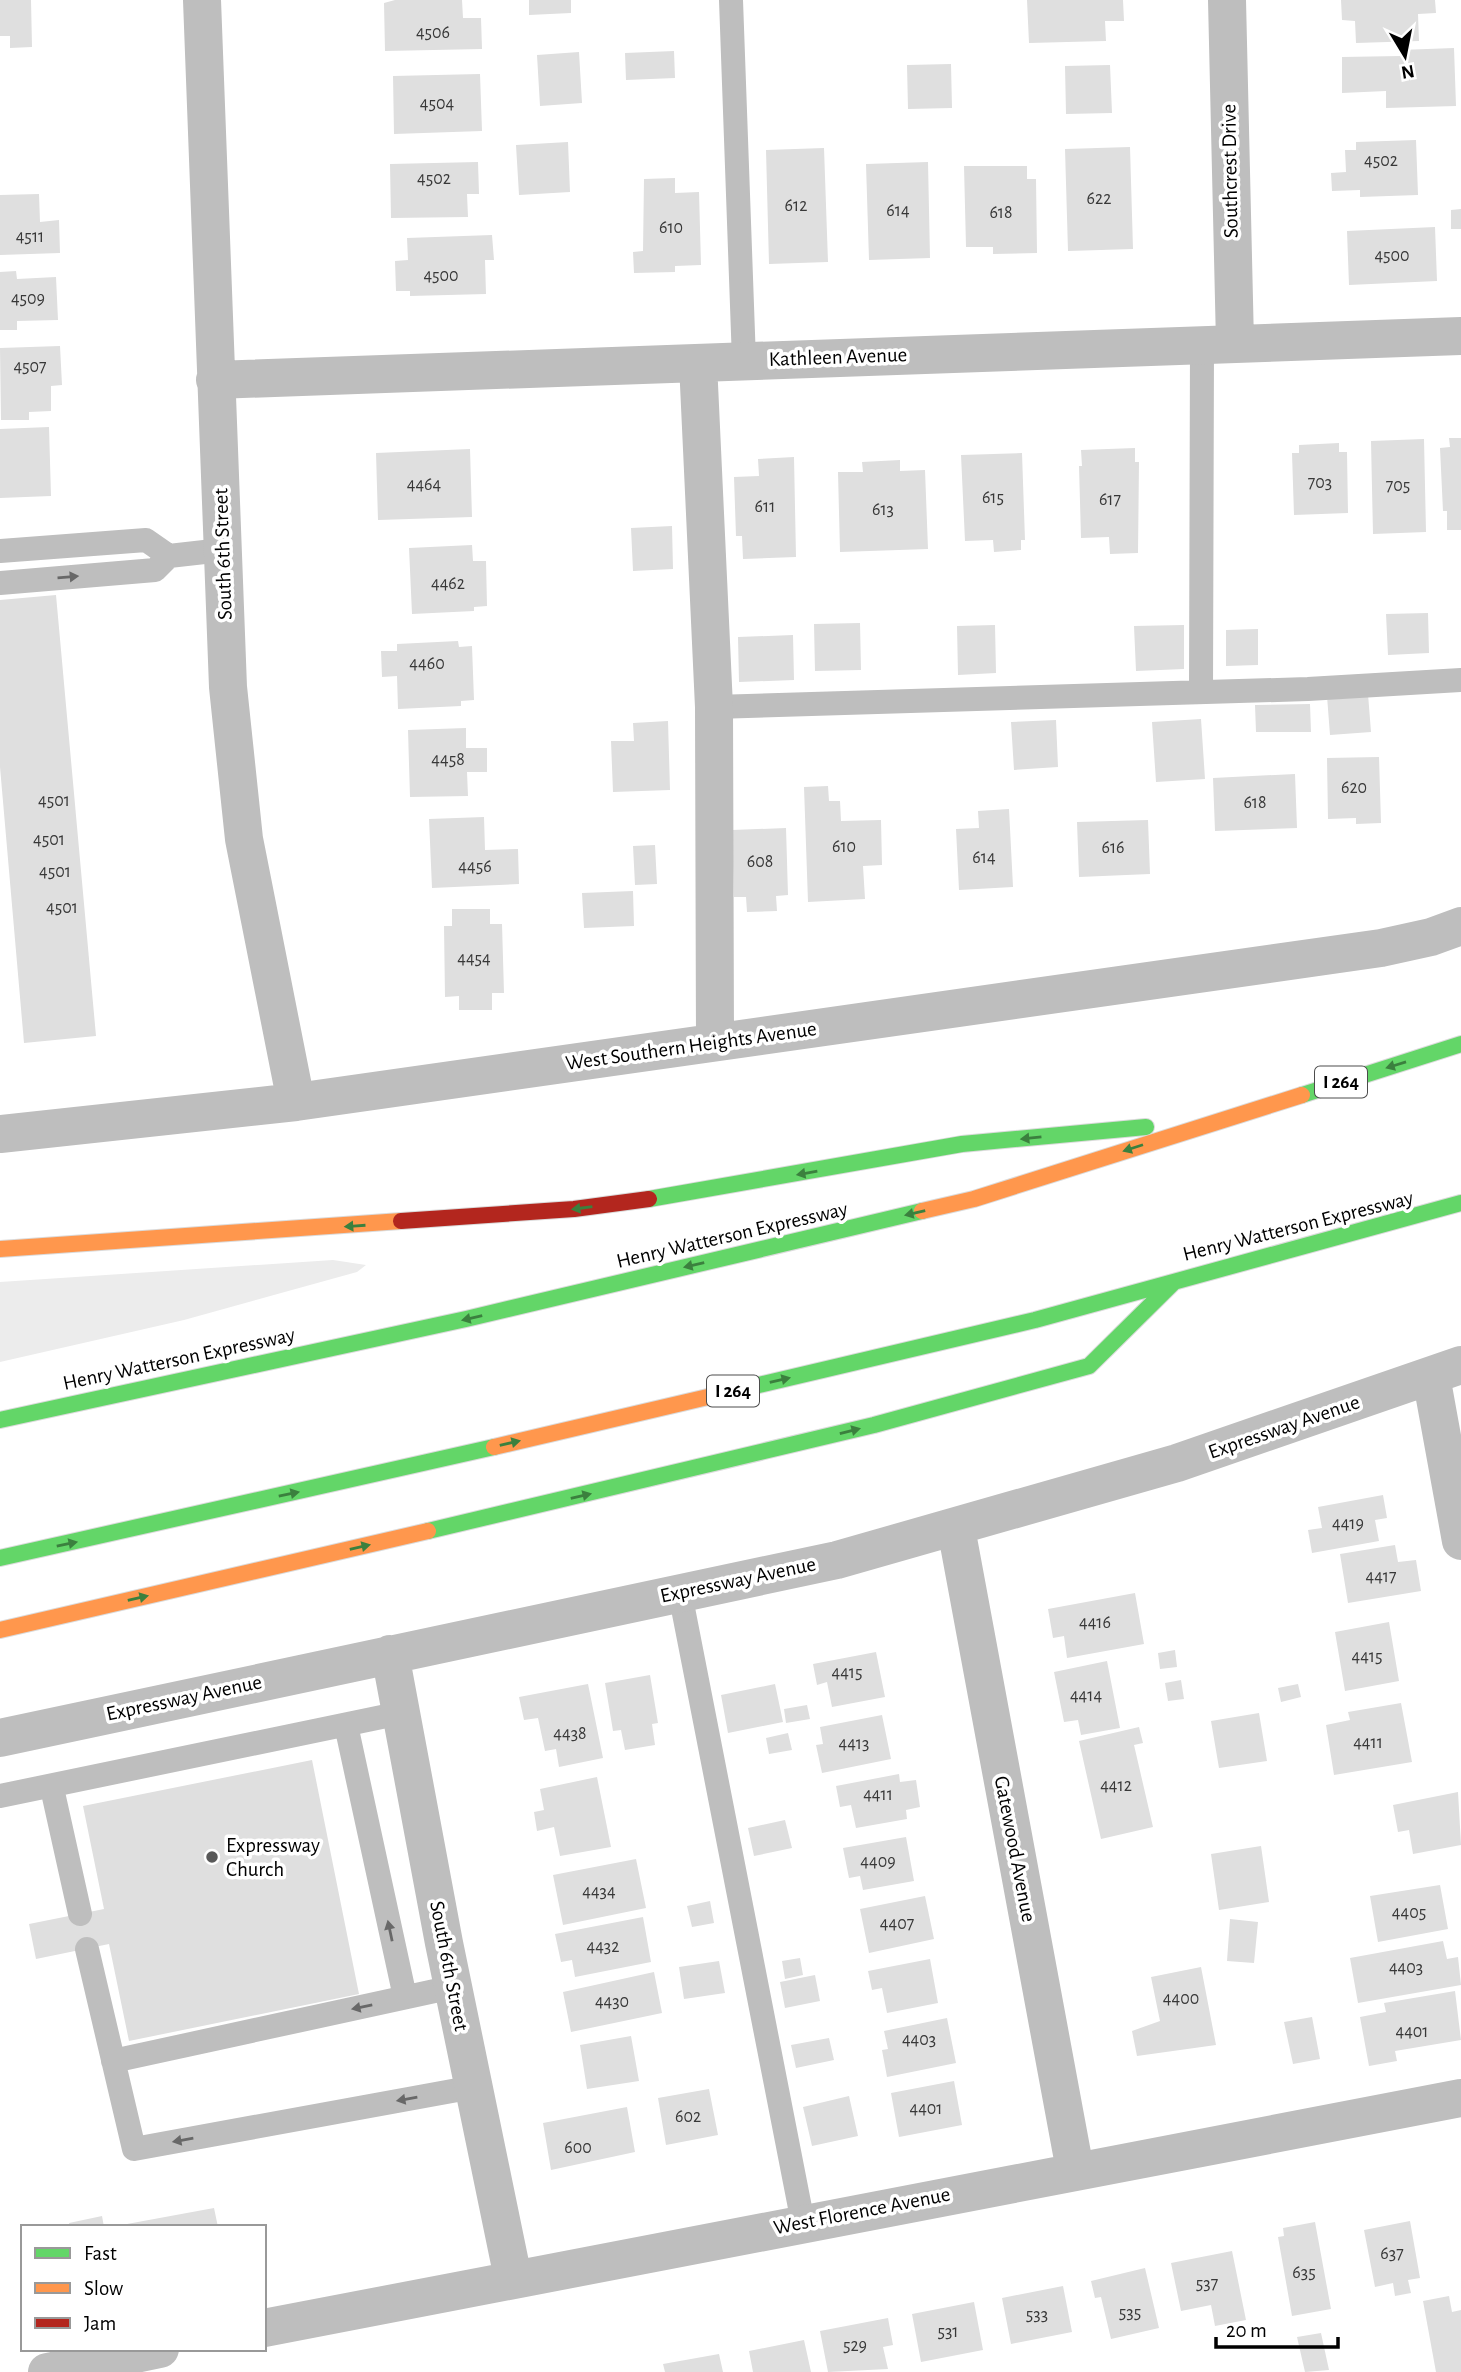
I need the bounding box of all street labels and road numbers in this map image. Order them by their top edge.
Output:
street label: Southcrest Drive [1218,104,1242,238]
street label: Kathleen Avenue [768,344,908,370]
street label: South 6th Street [210,487,236,620]
street label: West Southern Heights Avenue [564,1018,818,1074]
road number: I 264 [1315,1066,1367,1098]
street label: Henry Watterson Expressway [1181,1187,1415,1265]
street label: Henry Watterson Expressway [614,1198,850,1272]
street label: Henry Watterson Expressway [61,1324,297,1394]
road number: I 264 [707,1376,759,1406]
street label: Expressway Avenue [1206,1391,1362,1463]
street label: Expressway Avenue [658,1553,818,1607]
street label: Expressway Avenue [104,1671,264,1725]
street label: Gatewood Avenue [991,1774,1039,1924]
street label: South 6th Street [426,1899,472,2033]
street label: West Florence Avenue [772,2184,952,2238]

